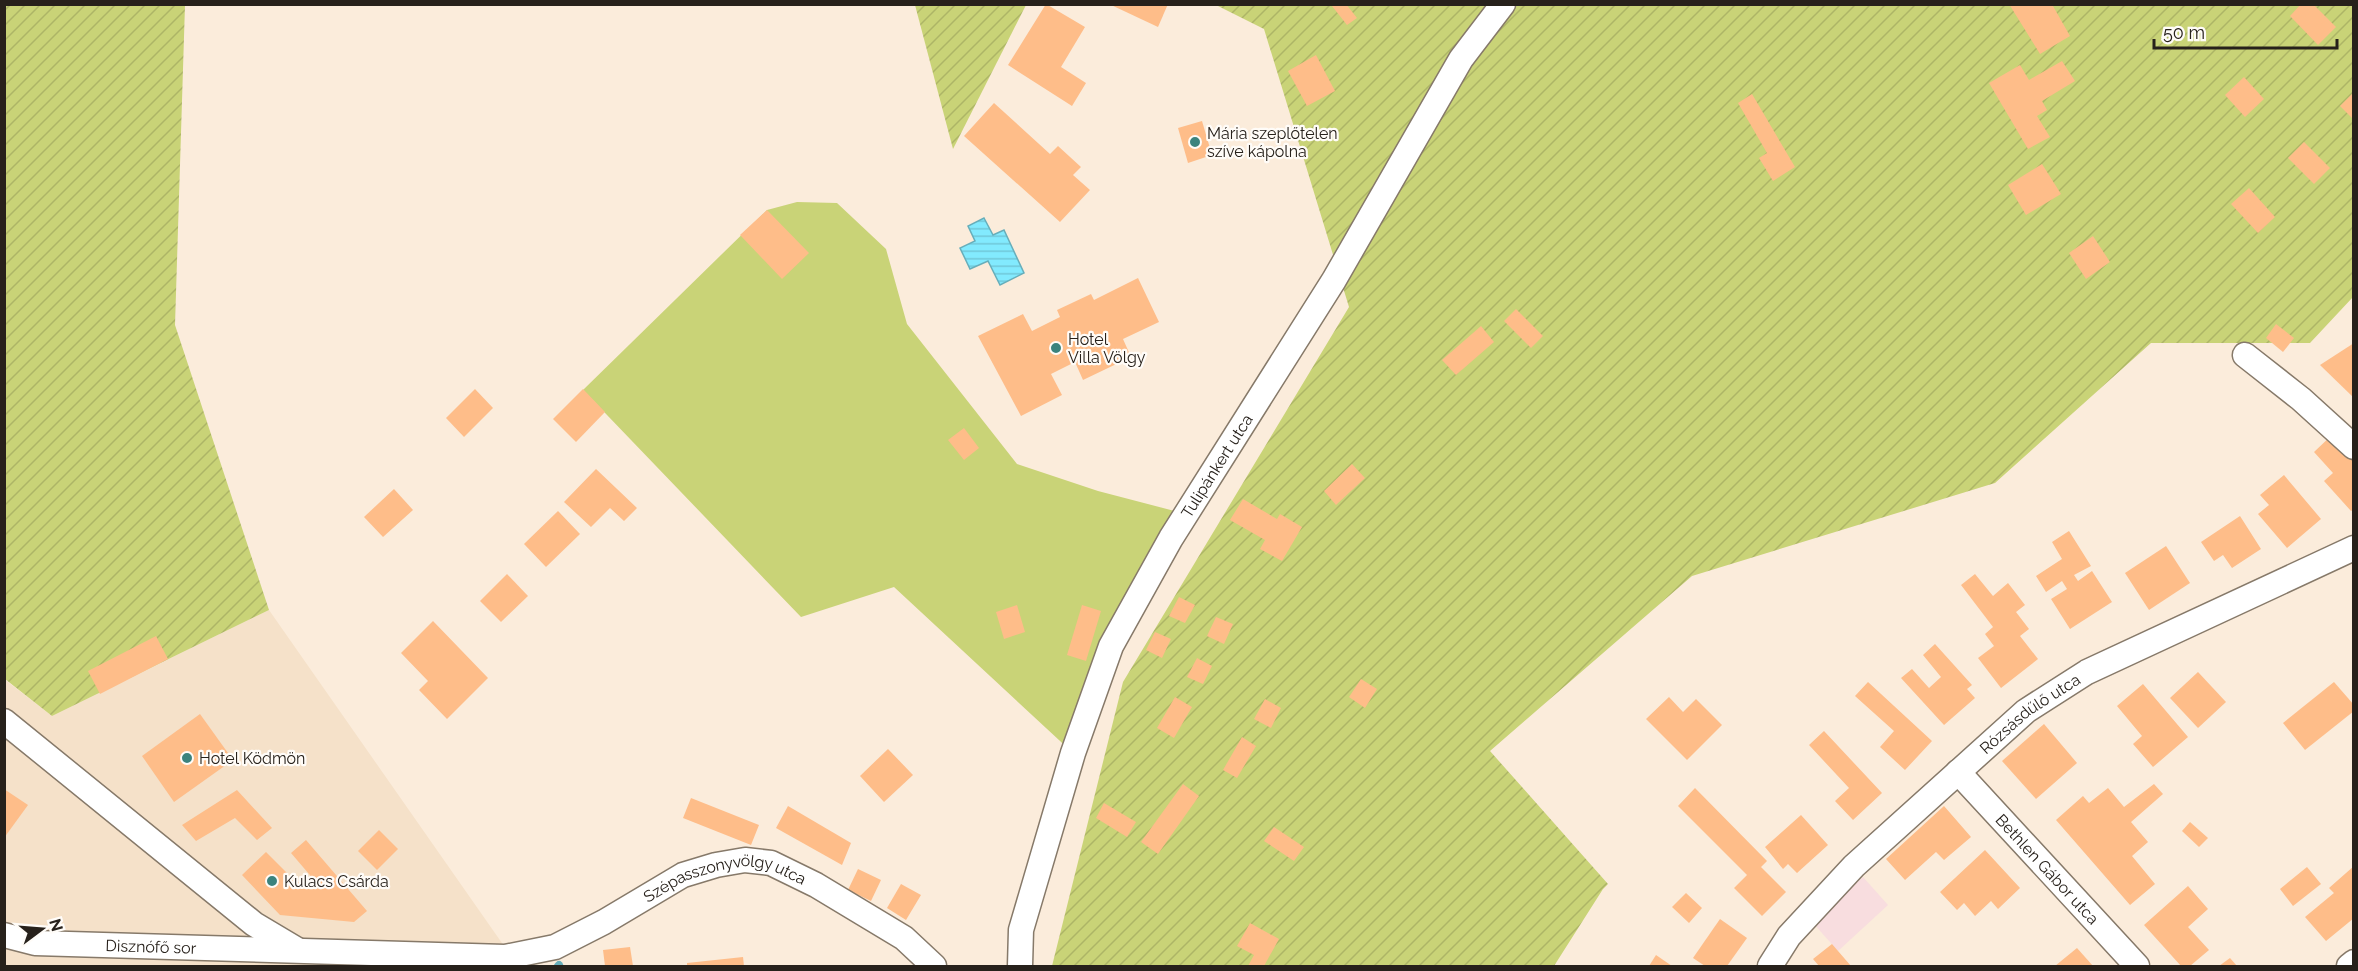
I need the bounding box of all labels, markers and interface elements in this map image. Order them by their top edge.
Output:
scale bar [2154,12,2337,50]
text: 50 m [2163,22,2205,43]
place label: Mária szeplőtelen szíve kápolna [1207,124,1338,161]
marker: Mária szeplőtelen szíve kápolna [1188,135,1202,149]
place label: Hotel Villa Völgy [1068,330,1146,367]
marker: Hotel Villa Völgy [1049,341,1063,355]
street label: Tulipánkert utca [1177,411,1257,521]
street label: Rózsásdűlő utca [1976,670,2084,758]
place label: Hotel Ködmön [199,749,305,768]
marker: Hotel Ködmön [180,751,194,765]
street label: Bethlen Gábor utca [1992,810,2103,928]
street label: Szépasszonyvölgy utca [640,851,809,906]
place label: Kulacs Csárda [284,872,389,891]
marker: Kulacs Csárda [265,874,279,888]
north arrow [12,899,72,959]
text: N [45,917,67,933]
street label: Disznófő sor [105,936,197,958]

